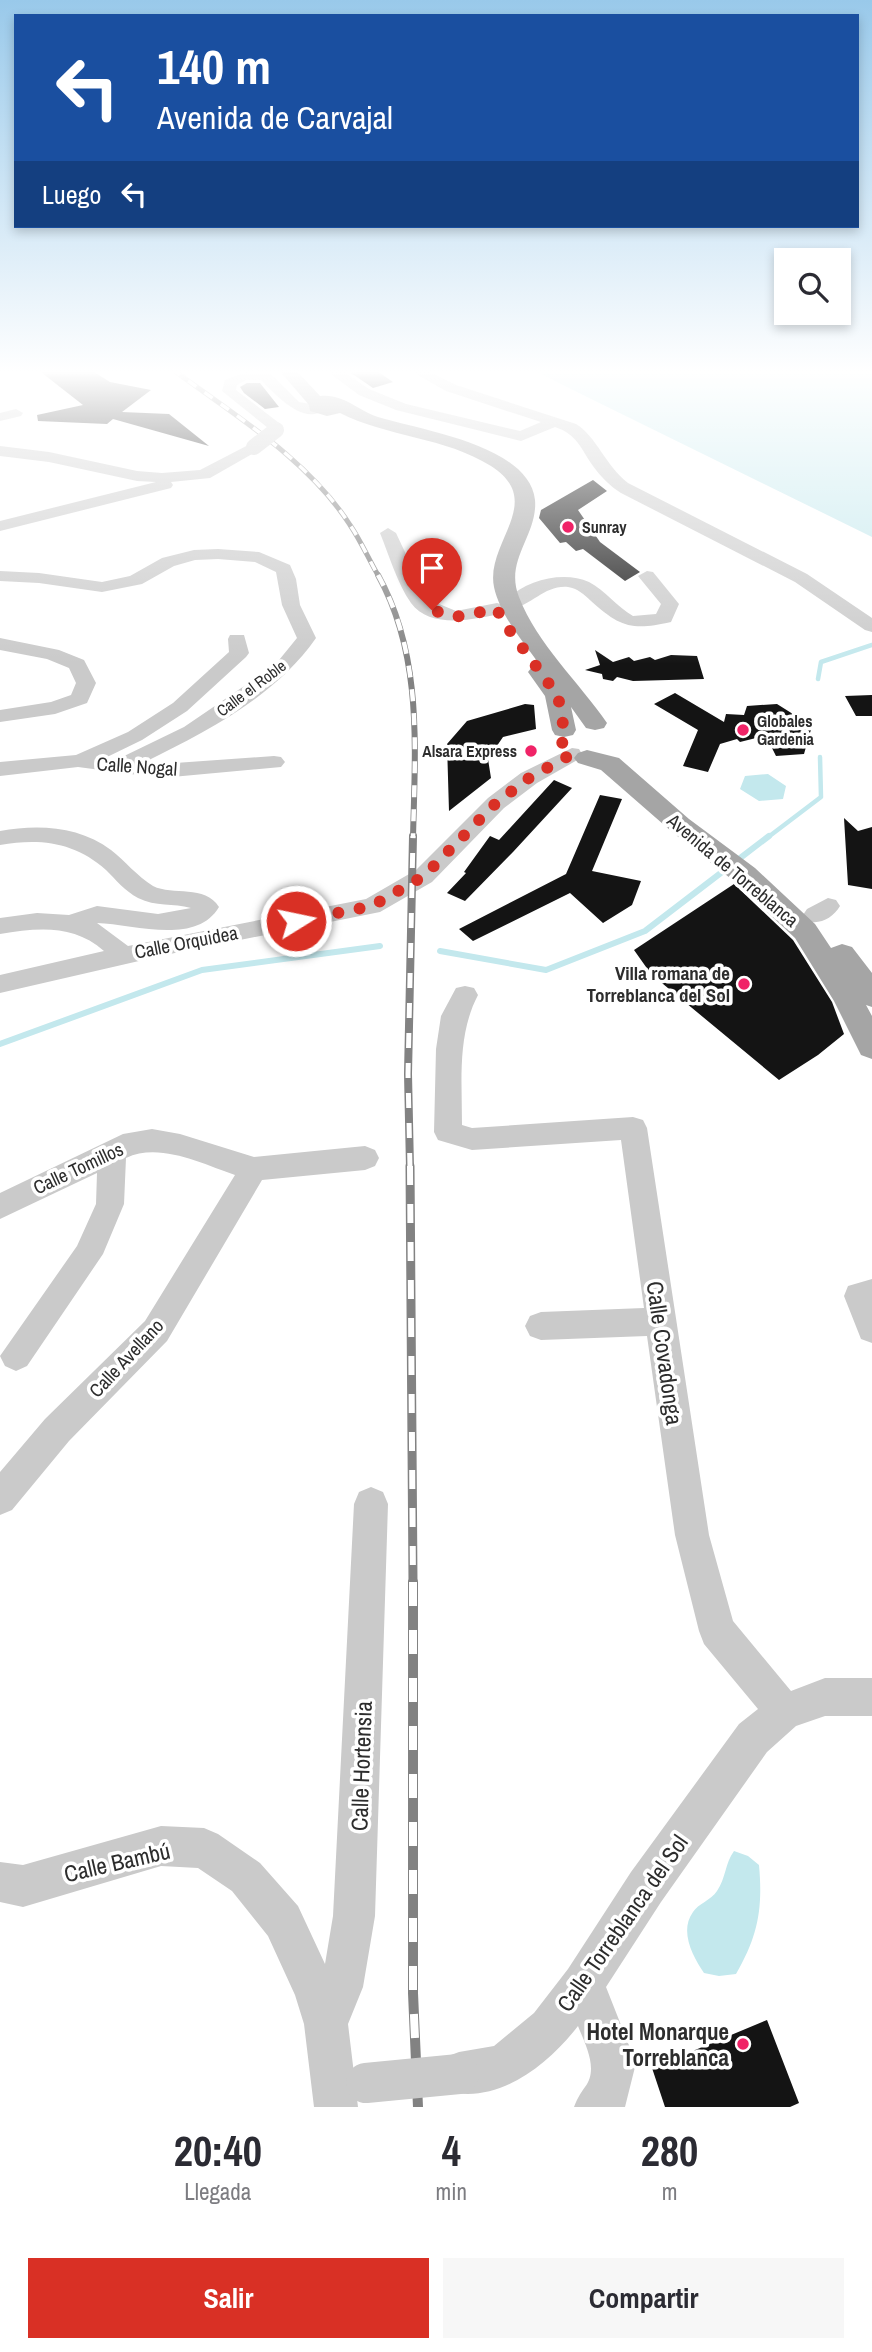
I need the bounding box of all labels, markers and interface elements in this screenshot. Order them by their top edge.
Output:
text: 140 m [157,33,271,99]
icon: left [42,42,133,133]
text: Avenida de Carvajal [157,96,393,139]
icon: left [115,175,153,213]
text: Luego [42,177,101,212]
map controls [774,248,851,325]
button: search [774,248,851,325]
place label: Sunray [582,516,627,538]
marker: Sunray [560,519,576,535]
pin [402,538,462,610]
icon: arrive [413,549,451,587]
street label: Calle el Roble [212,655,290,721]
place label: Globales Gardenia [757,710,815,750]
marker: Globales Gardenia [735,722,751,738]
place label: Alsara Express [422,740,517,762]
marker: Alsara Express [523,743,539,759]
street label: Calle Nogal [96,750,178,782]
street label: Avenida de Torreblanca [661,807,804,933]
position arrow [259,884,333,958]
street label: Calle Orquidea [132,919,240,965]
place label: Villa romana de Torreblanca del Sol [587,960,730,1008]
marker: Villa romana de Torreblanca del Sol [736,976,752,992]
street label: Calle Tomillos [29,1136,127,1200]
street label: Calle Covadonga [640,1279,690,1427]
street label: Calle Avellano [83,1313,169,1403]
street label: Calle Hortensia [343,1700,379,1831]
street label: Calle Torreblanca del Sol [549,1828,695,2018]
street label: Calle Bambú [61,1835,173,1889]
place label: Hotel Monarque Torreblanca [586,2016,730,2073]
marker: Hotel Monarque Torreblanca [735,2036,751,2052]
text: 20:40 [174,2123,262,2179]
text: 4 [442,2123,461,2179]
text: 280 [641,2123,698,2179]
text: Llegada [184,2176,251,2207]
text: min [436,2176,467,2207]
text: m [662,2176,677,2207]
button: Salir [28,2258,429,2338]
button: Compartir [443,2258,844,2338]

